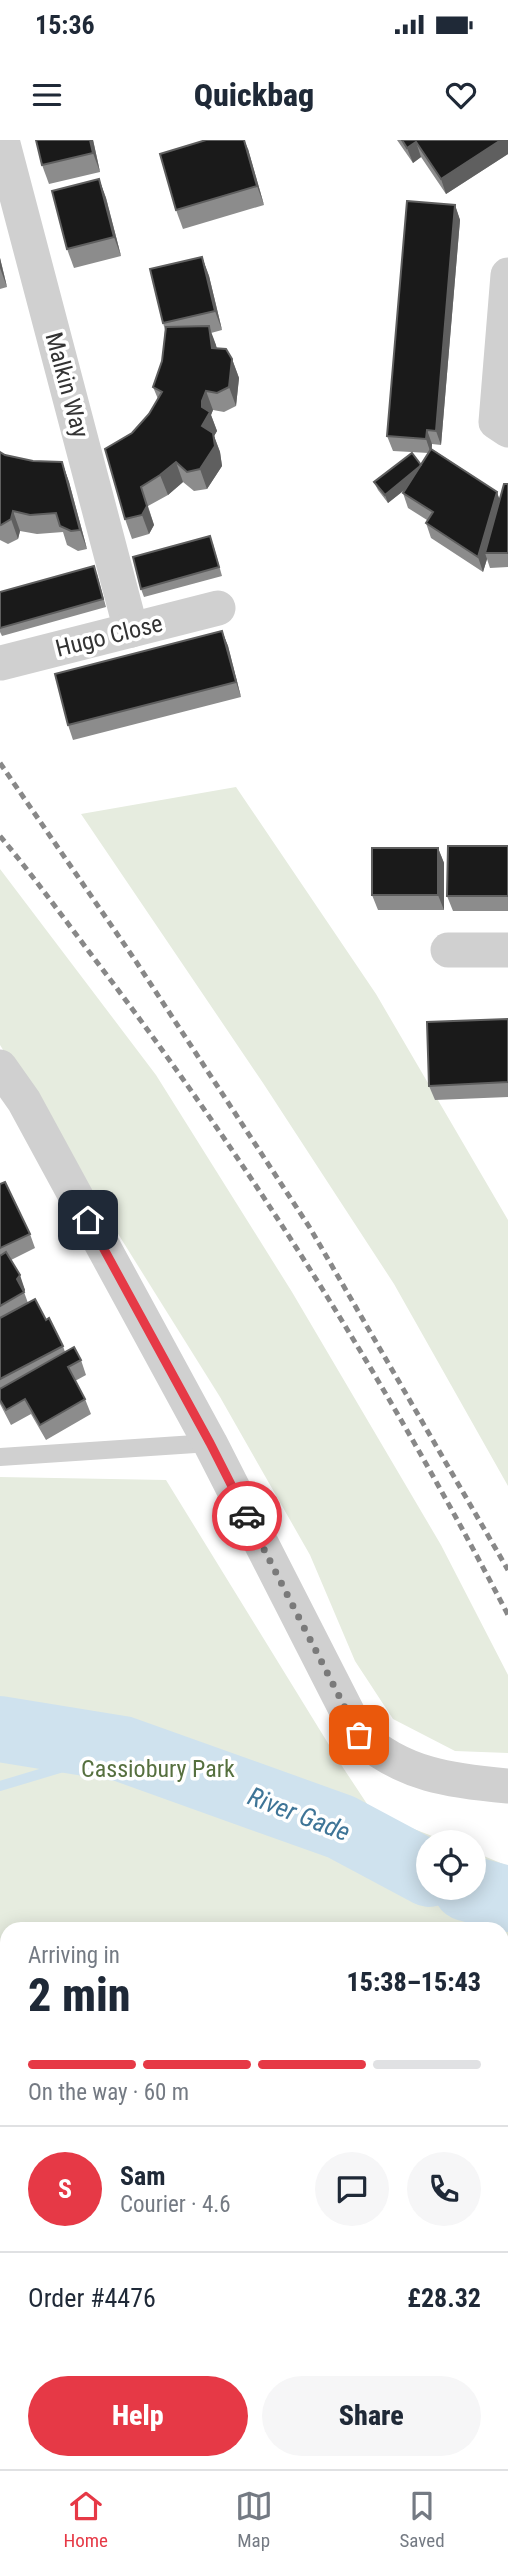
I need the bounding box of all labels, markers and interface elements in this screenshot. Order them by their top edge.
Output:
text: 15:36 [35,10,95,40]
icon: menu [28,76,66,114]
text: Quickbag [194,76,314,114]
icon: heart [442,76,480,114]
street label: Malkin Way [40,329,94,441]
street label: Hugo Close [53,609,165,663]
pin [58,1190,118,1250]
icon: home [69,1201,107,1239]
courier [212,1481,282,1551]
icon: car [228,1497,266,1535]
pin [329,1705,389,1765]
icon: bag [340,1716,378,1754]
park label: Cassiobury Park [81,1755,235,1783]
water label: River Gade [244,1781,354,1847]
map controls [416,1830,486,1900]
button: locate [416,1830,486,1900]
text: Arriving in [28,1942,120,1969]
text: 15:38–15:43 [347,1967,481,1997]
text: 2 min [28,1968,131,2022]
text: On the way · 60 m [28,2079,189,2106]
button: chat [315,2152,389,2226]
button: phone [407,2152,481,2226]
text: Sam [120,2161,166,2191]
text: S [58,2174,72,2204]
text: Courier · 4.6 [120,2191,231,2218]
text: Order #4476 [28,2283,156,2313]
text: £28.32 [407,2283,481,2313]
button: Help [28,2376,248,2456]
button: Share [262,2376,481,2456]
tab: Home [63,2487,108,2552]
tab: Map [235,2487,273,2552]
tab: Saved [399,2487,445,2552]

